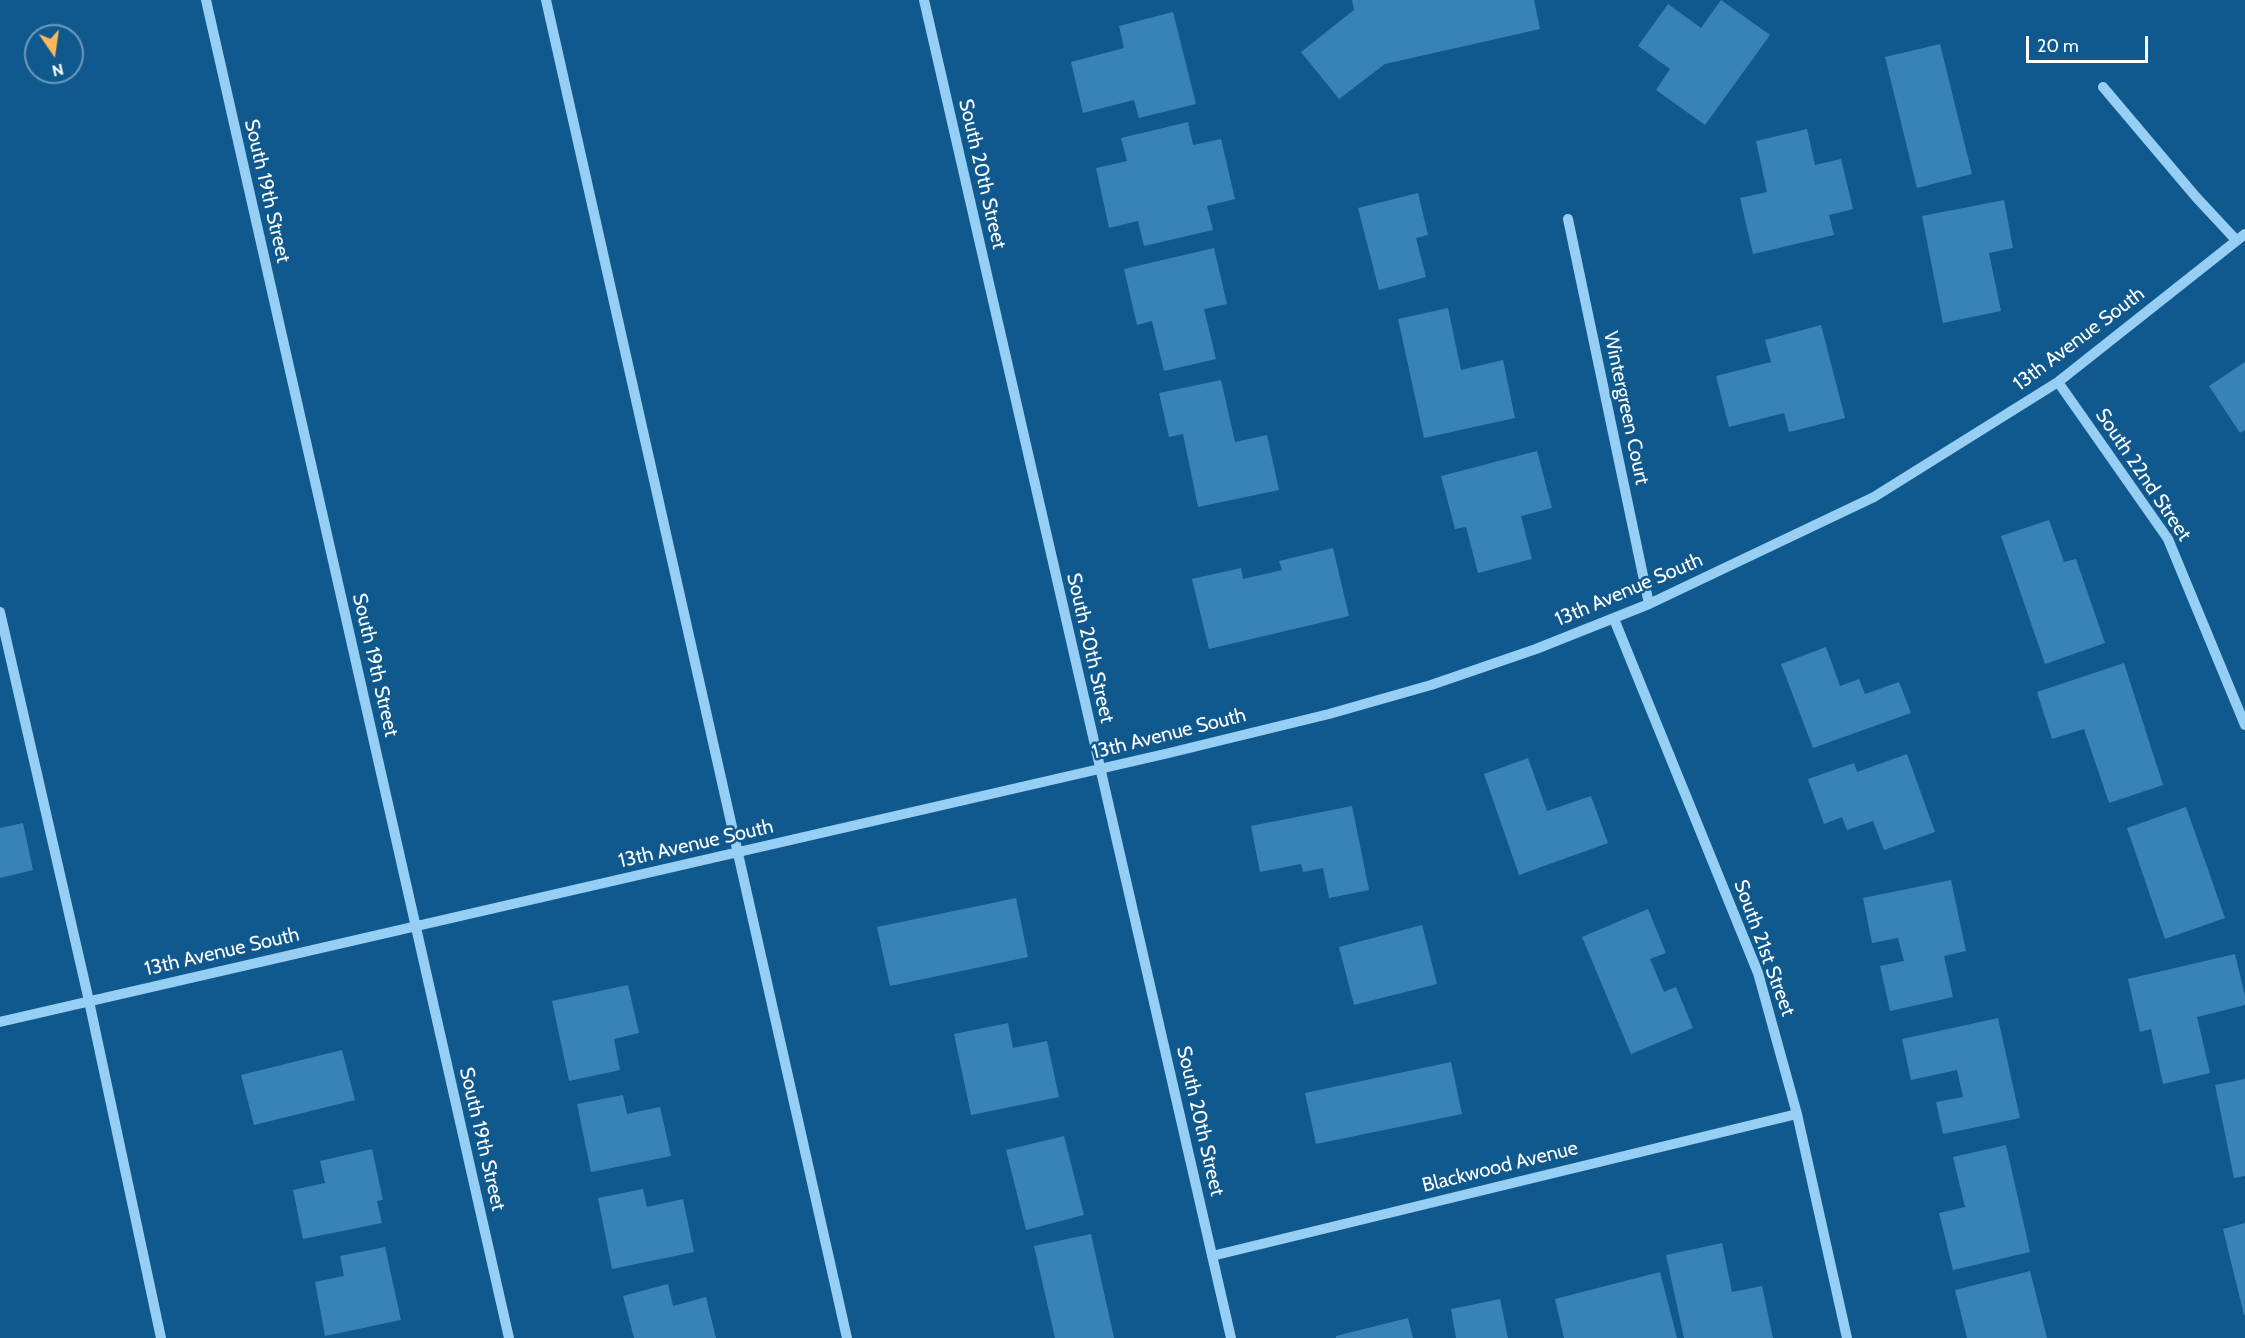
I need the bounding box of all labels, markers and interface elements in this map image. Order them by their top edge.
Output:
north arrow [24,24,84,84]
scale bar [2029,24,2150,62]
text: 20 m [2037,35,2079,57]
text: N [50,60,65,81]
street label: South 20th Street [953,97,1011,251]
street label: South 19th Street [239,117,295,265]
street label: 13th Avenue South [2009,282,2149,396]
street label: Wintergreen Court [1598,329,1654,487]
street label: South 22nd Street [2090,404,2196,546]
street label: 13th Avenue South [1552,548,1706,632]
street label: South 20th Street [1061,571,1119,725]
street label: South 19th Street [347,591,403,739]
street label: 13th Avenue South [1089,703,1249,765]
street label: 13th Avenue South [616,815,776,873]
street label: South 21st Street [1728,877,1800,1019]
street label: 13th Avenue South [142,923,302,981]
street label: South 20th Street [1171,1044,1229,1198]
street label: South 19th Street [454,1065,510,1213]
street label: Blackwood Avenue [1420,1136,1580,1198]

